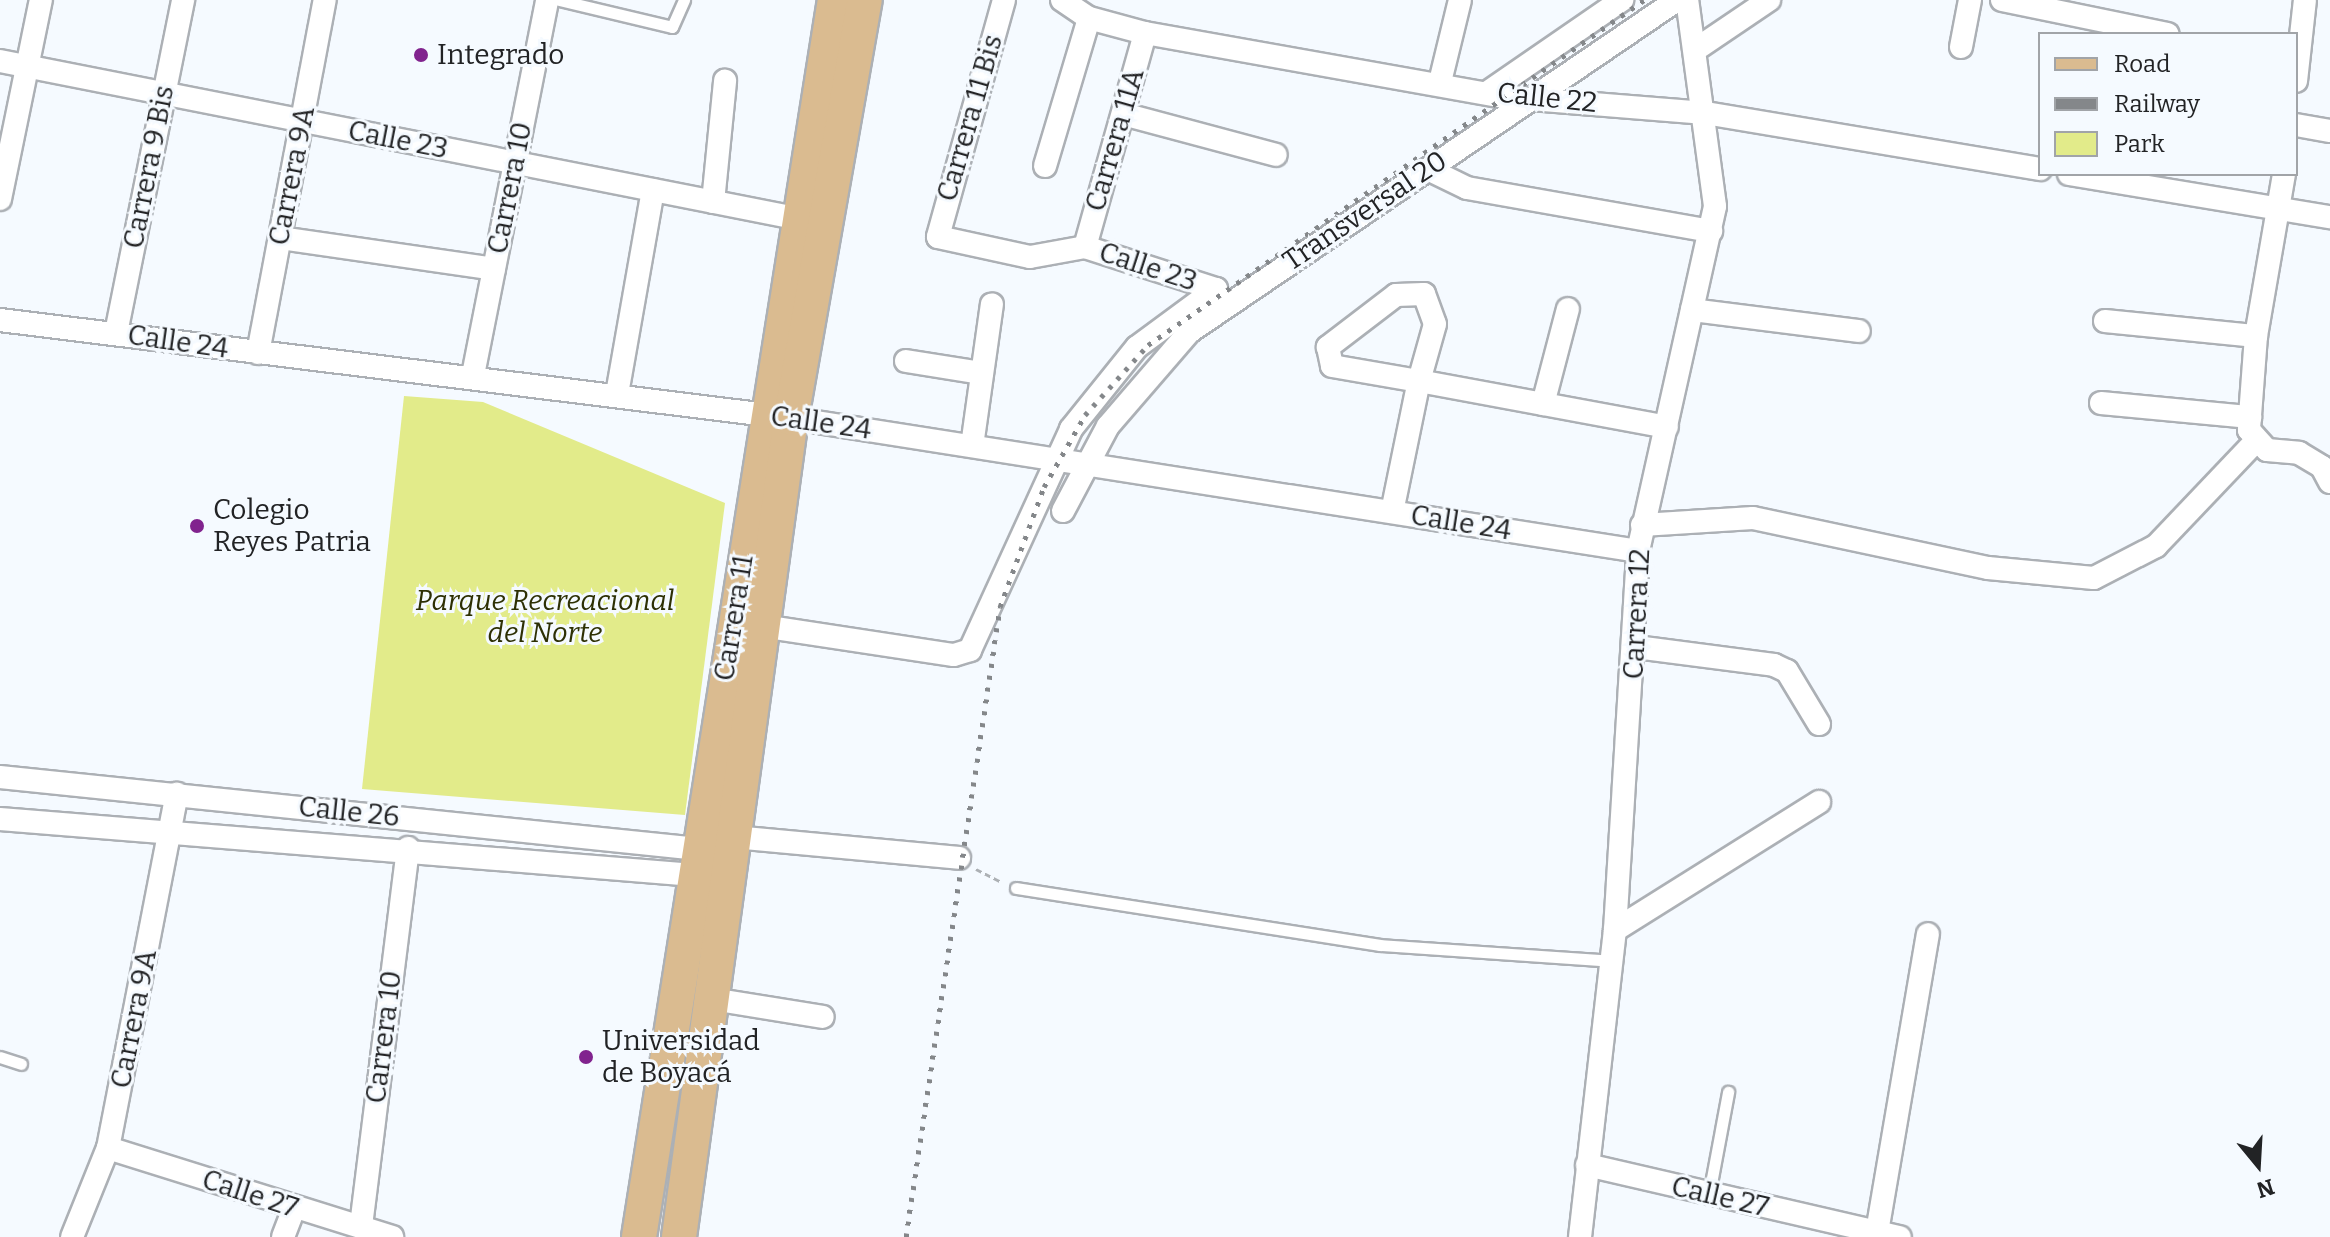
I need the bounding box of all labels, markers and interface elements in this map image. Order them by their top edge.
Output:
street label: Carrera 11 Bis [930,31,1010,205]
legend [2038,32,2298,176]
place label: Integrado [437,38,564,72]
marker: Integrado [412,46,430,64]
text: Road [2114,50,2170,78]
street label: Carrera 11A [1079,65,1151,215]
street label: Calle 22 [1495,76,1599,120]
street label: Carrera 9 Bis [117,83,181,251]
text: Railway [2114,90,2200,118]
street label: Carrera 9A [262,104,322,248]
street label: Calle 23 [345,114,451,166]
street label: Carrera 10 [481,119,539,257]
text: Park [2114,130,2165,158]
street label: Transversal 20 [1277,144,1453,278]
street label: Calle 23 [1095,235,1201,299]
street label: Calle 24 [125,318,231,366]
street label: Calle 24 [768,399,874,447]
place label: Colegio Reyes Patria [213,493,371,559]
street label: Calle 24 [1408,498,1514,548]
marker: Colegio Reyes Patria [188,517,206,535]
street label: Carrera 12 [1617,548,1657,680]
street label: Carrera 11 [707,553,761,683]
park label: Parque Recreacional del Norte [416,584,674,650]
street label: Calle 26 [297,790,401,834]
street label: Carrera 9A [104,947,164,1091]
street label: Carrera 10 [359,969,409,1105]
place label: Universidad de Boyacá [602,1024,760,1090]
marker: Universidad de Boyacá [577,1048,595,1066]
north arrow [2218,1125,2298,1205]
street label: Calle 27 [198,1163,302,1225]
street label: Calle 27 [1668,1170,1772,1224]
text: N [2253,1173,2278,1204]

